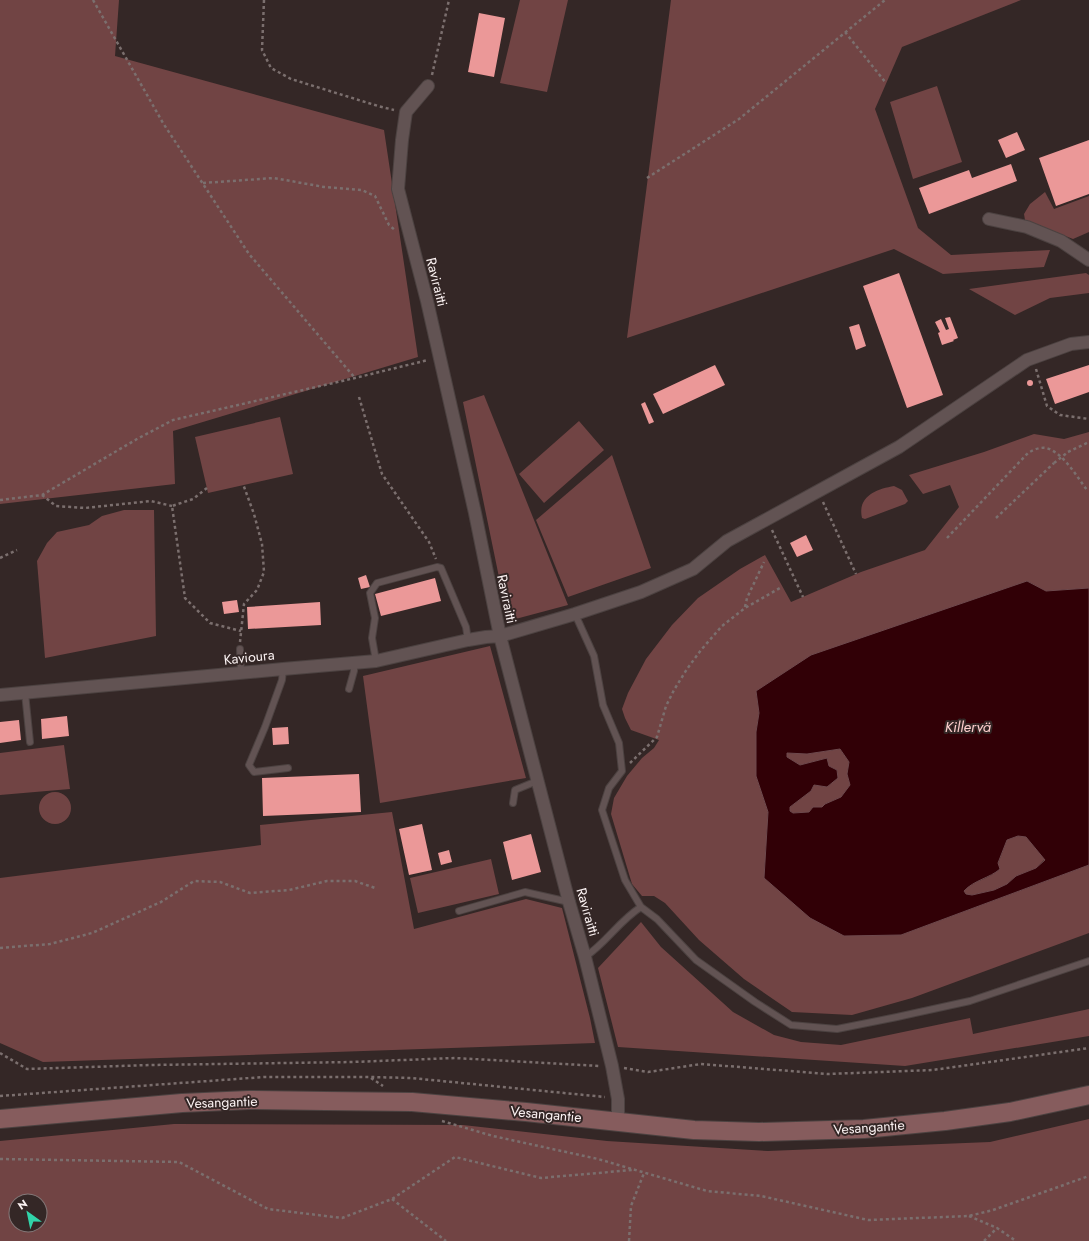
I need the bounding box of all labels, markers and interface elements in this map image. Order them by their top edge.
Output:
street label: Raviraitti [421,255,453,309]
street label: Raviraitti [492,573,522,625]
street label: Kavioura [223,644,275,670]
water label: Killervä [945,716,992,738]
street label: Raviraitti [572,885,604,939]
street label: Vesangantie [186,1091,258,1113]
street label: Vesangantie [510,1101,582,1127]
street label: Vesangantie [833,1115,905,1139]
north arrow [8,1193,48,1233]
text: N [15,1196,31,1214]

